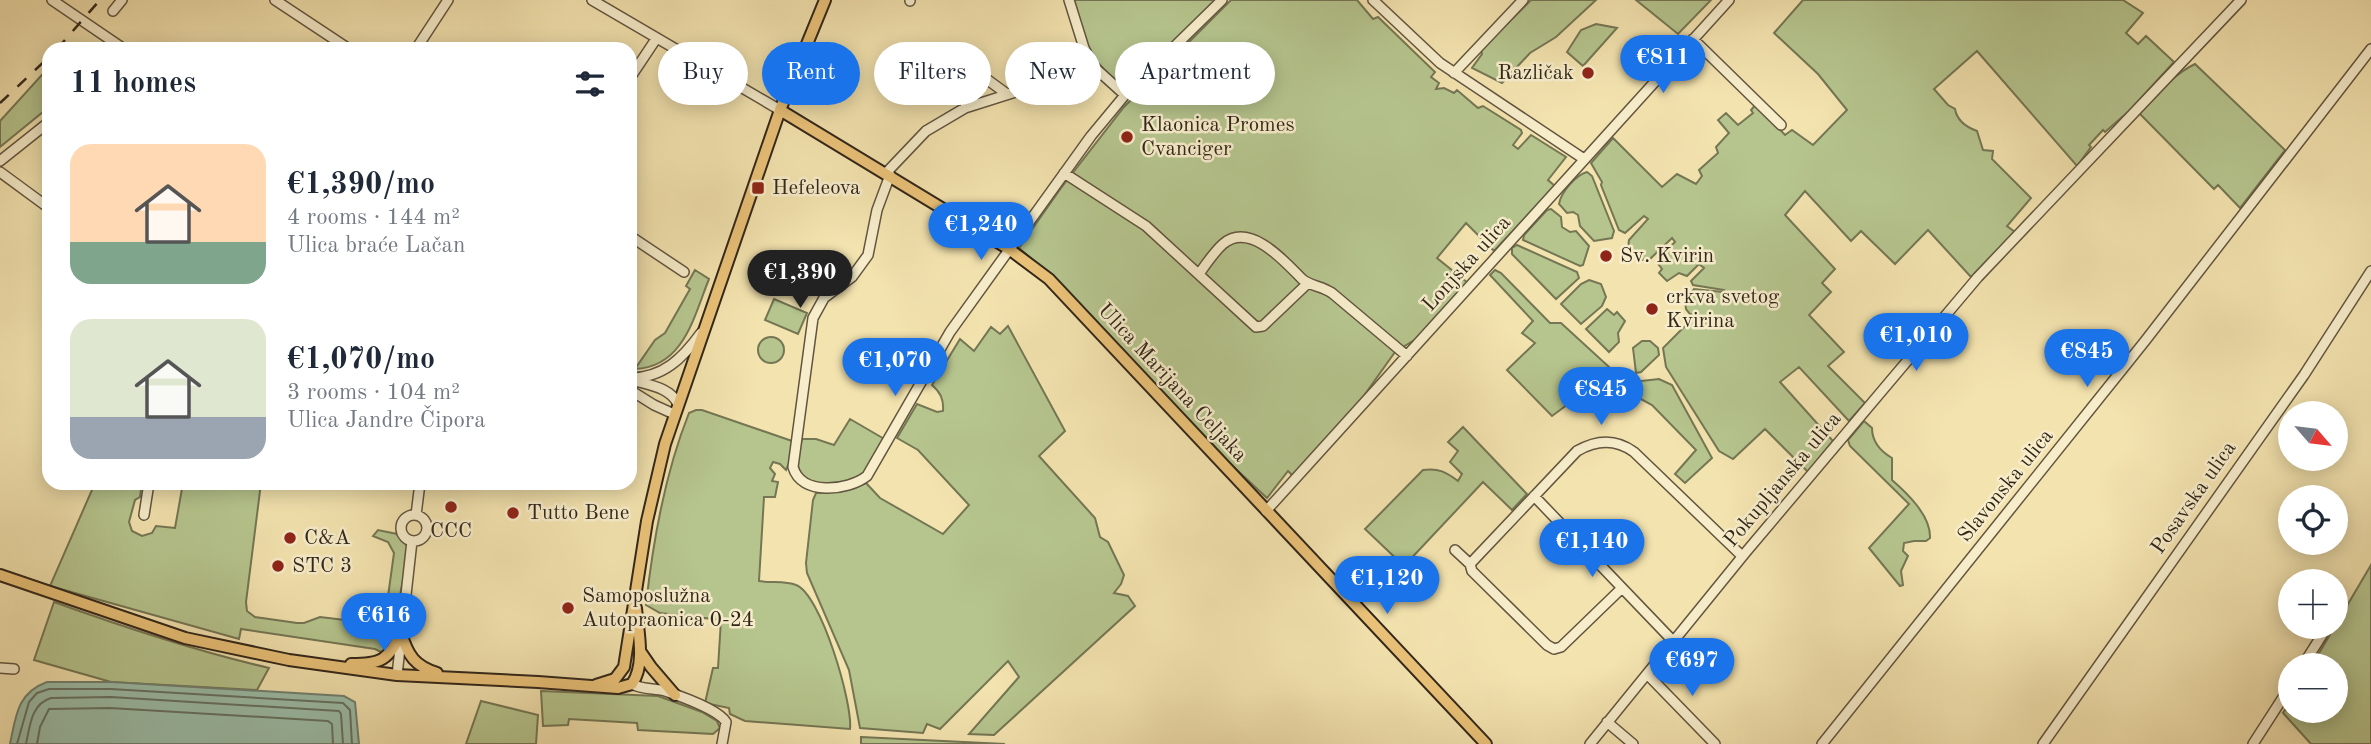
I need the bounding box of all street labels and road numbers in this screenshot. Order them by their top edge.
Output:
street label: Lonjska ulica [1419,212,1515,316]
street label: Ulica Marijana Celjaka [1093,300,1251,466]
street label: Pokupljanska ulica [1721,408,1845,552]
street label: Slavonska ulica [1954,426,2058,546]
street label: Posavska ulica [2148,438,2240,558]

